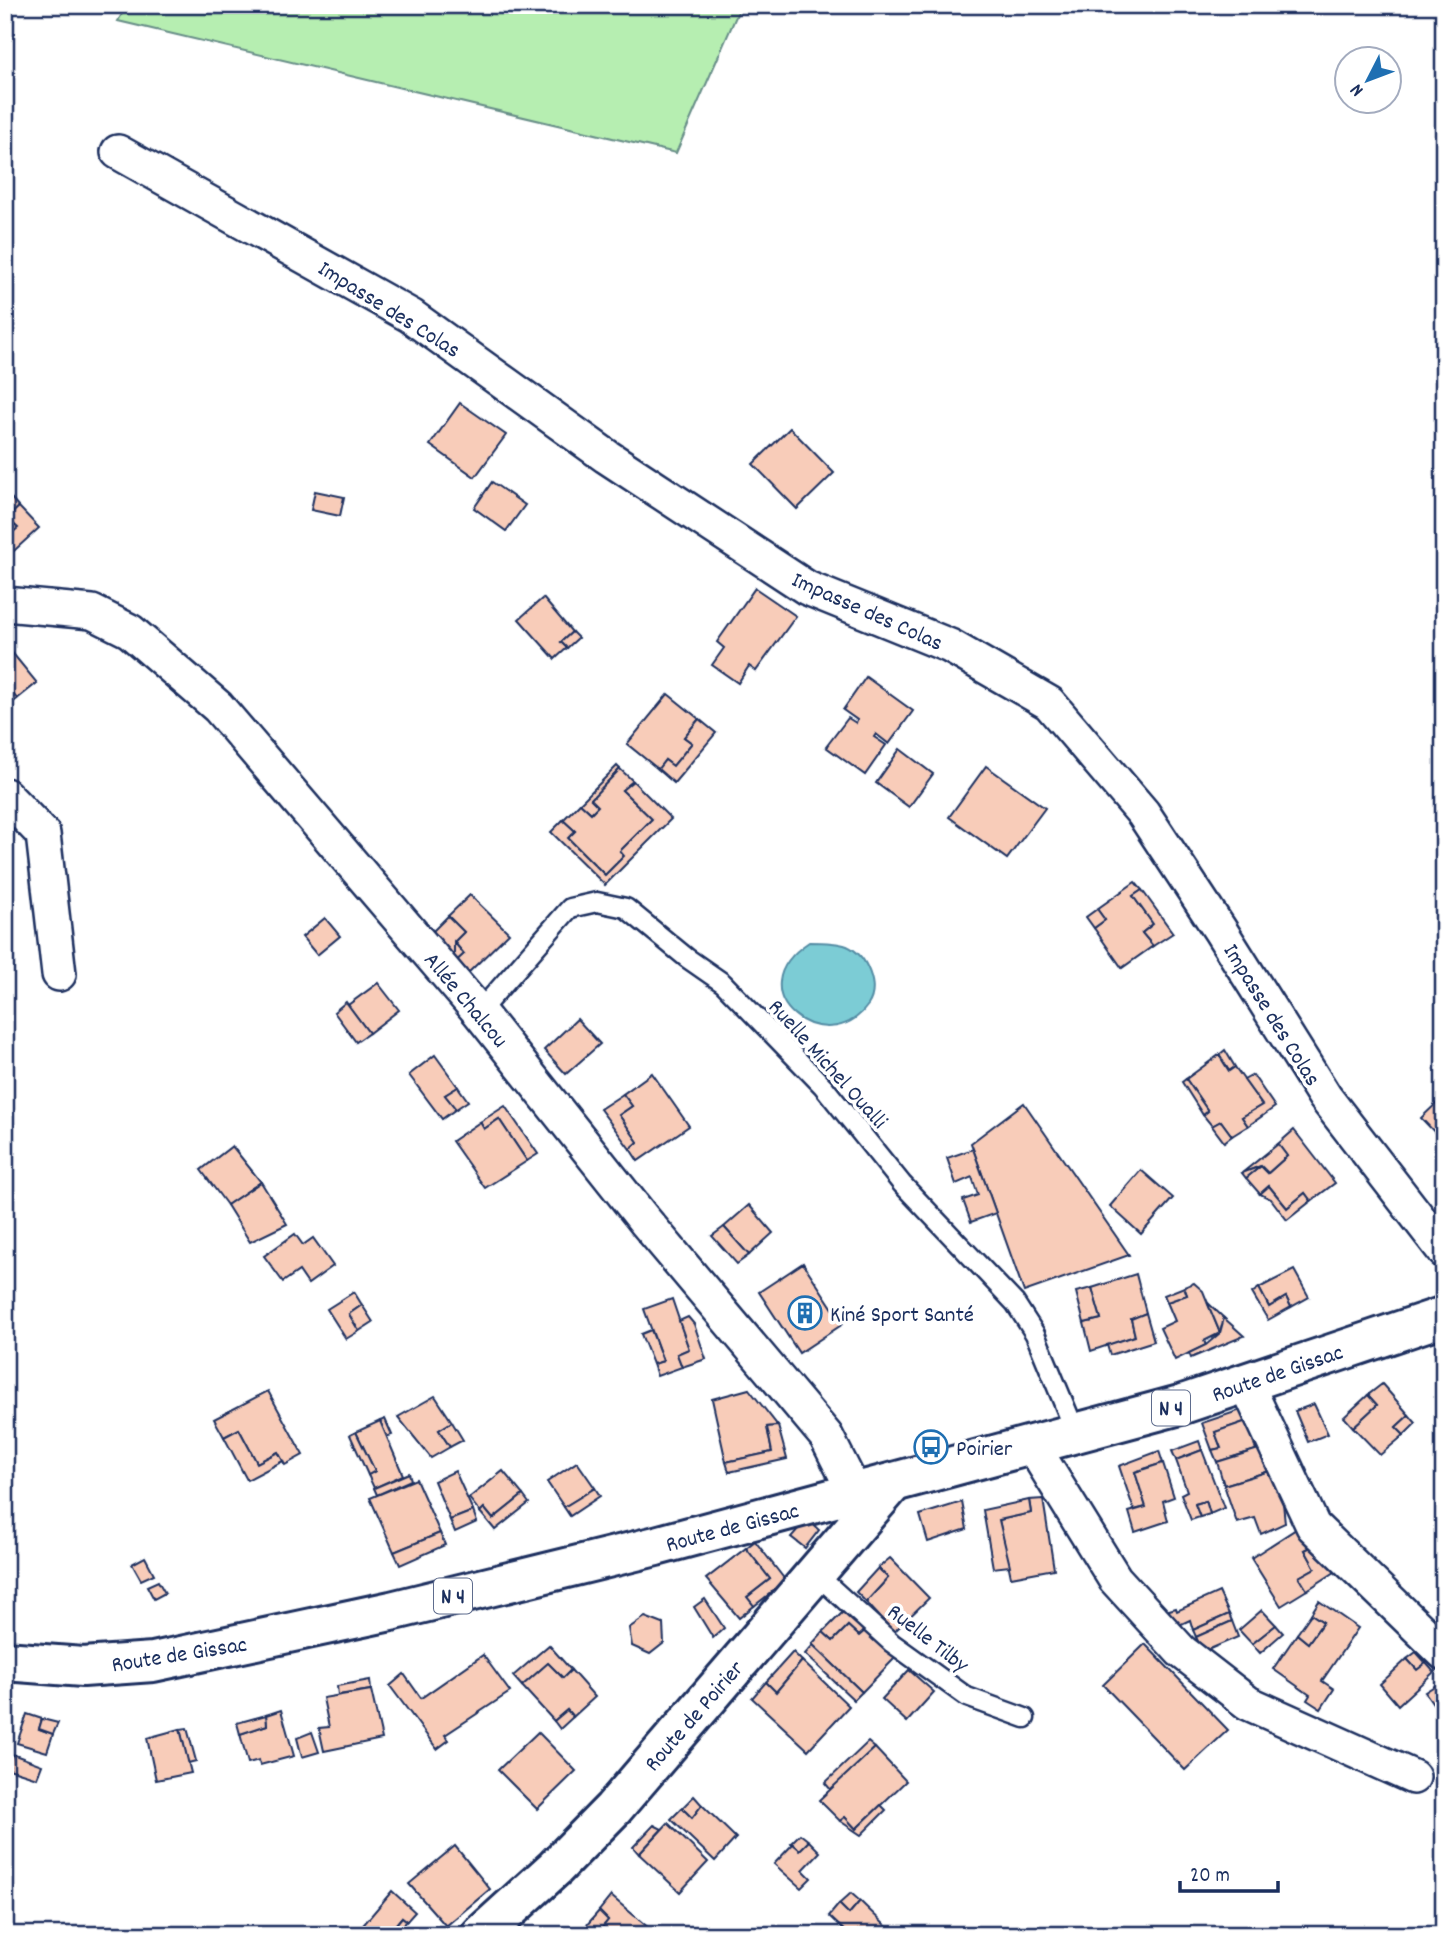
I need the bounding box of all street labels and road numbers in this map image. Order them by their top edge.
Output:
street label: Impasse des Colas [311,254,466,368]
street label: Impasse des Colas [786,565,948,661]
street label: Impasse des Colas [1213,938,1327,1093]
street label: Allée Chalcou [414,946,514,1056]
street label: Ruelle Michel Oualli [759,993,894,1138]
street label: Route de Gissac [1208,1337,1348,1413]
road number: N 4 [1152,1390,1190,1426]
street label: Route de Gissac [663,1496,803,1563]
road number: N 4 [434,1578,472,1614]
street label: Ruelle Tilby [879,1597,975,1683]
street label: Route de Gissac [109,1629,250,1683]
street label: Route de Poirier [638,1654,754,1780]

